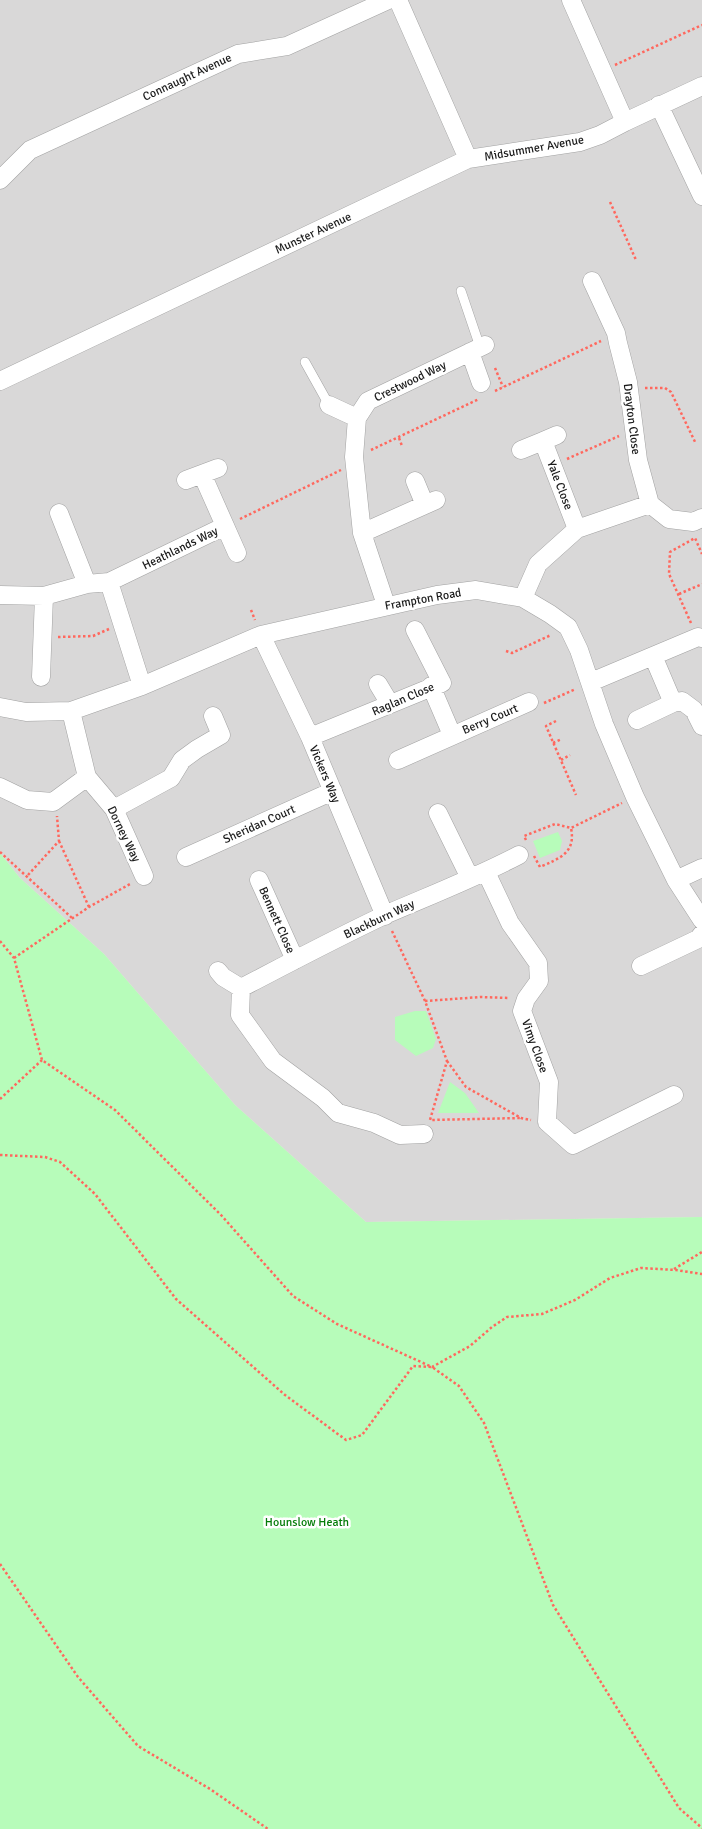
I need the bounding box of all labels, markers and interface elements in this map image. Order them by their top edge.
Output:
street label: Connaught Avenue [140,50,234,105]
street label: Midsummer Avenue [483,132,585,165]
street label: Munster Avenue [273,209,354,258]
street label: Crestwood Way [372,357,449,405]
street label: Drayton Close [620,383,643,455]
street label: Yale Close [543,458,576,512]
street label: Heathlands Way [140,523,221,573]
street label: Frampton Road [384,585,463,614]
street label: Raglan Close [370,680,437,719]
street label: Berry Court [460,701,521,738]
street label: Vickers Way [306,743,344,806]
street label: Sheridan Court [221,802,298,847]
street label: Dorney Way [104,804,144,865]
street label: Bennett Close [255,884,298,956]
street label: Blackburn Way [341,896,417,942]
street label: Vimy Close [518,1017,551,1075]
park label: Hounslow Heath [265,1515,349,1530]

